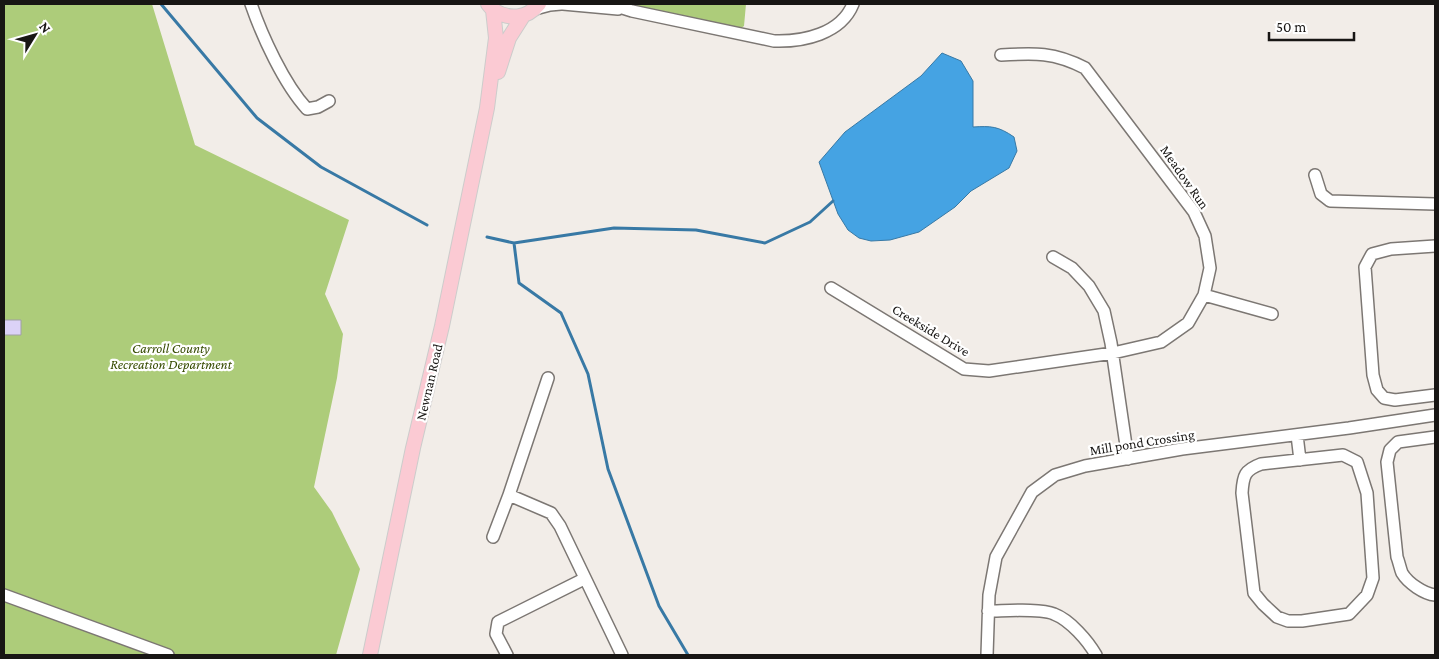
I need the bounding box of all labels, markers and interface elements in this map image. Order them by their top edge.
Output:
north arrow [10,10,60,60]
scale bar [1269,10,1354,42]
text: N [36,19,55,36]
text: 50 m [1276,19,1306,35]
street label: Meadow Run [1157,142,1213,212]
street label: Creekside Drive [889,301,973,359]
park label: Carroll County Recreation Department [110,340,233,372]
street label: Newnan Road [412,342,446,422]
street label: Mill pond Crossing [1088,426,1196,458]

